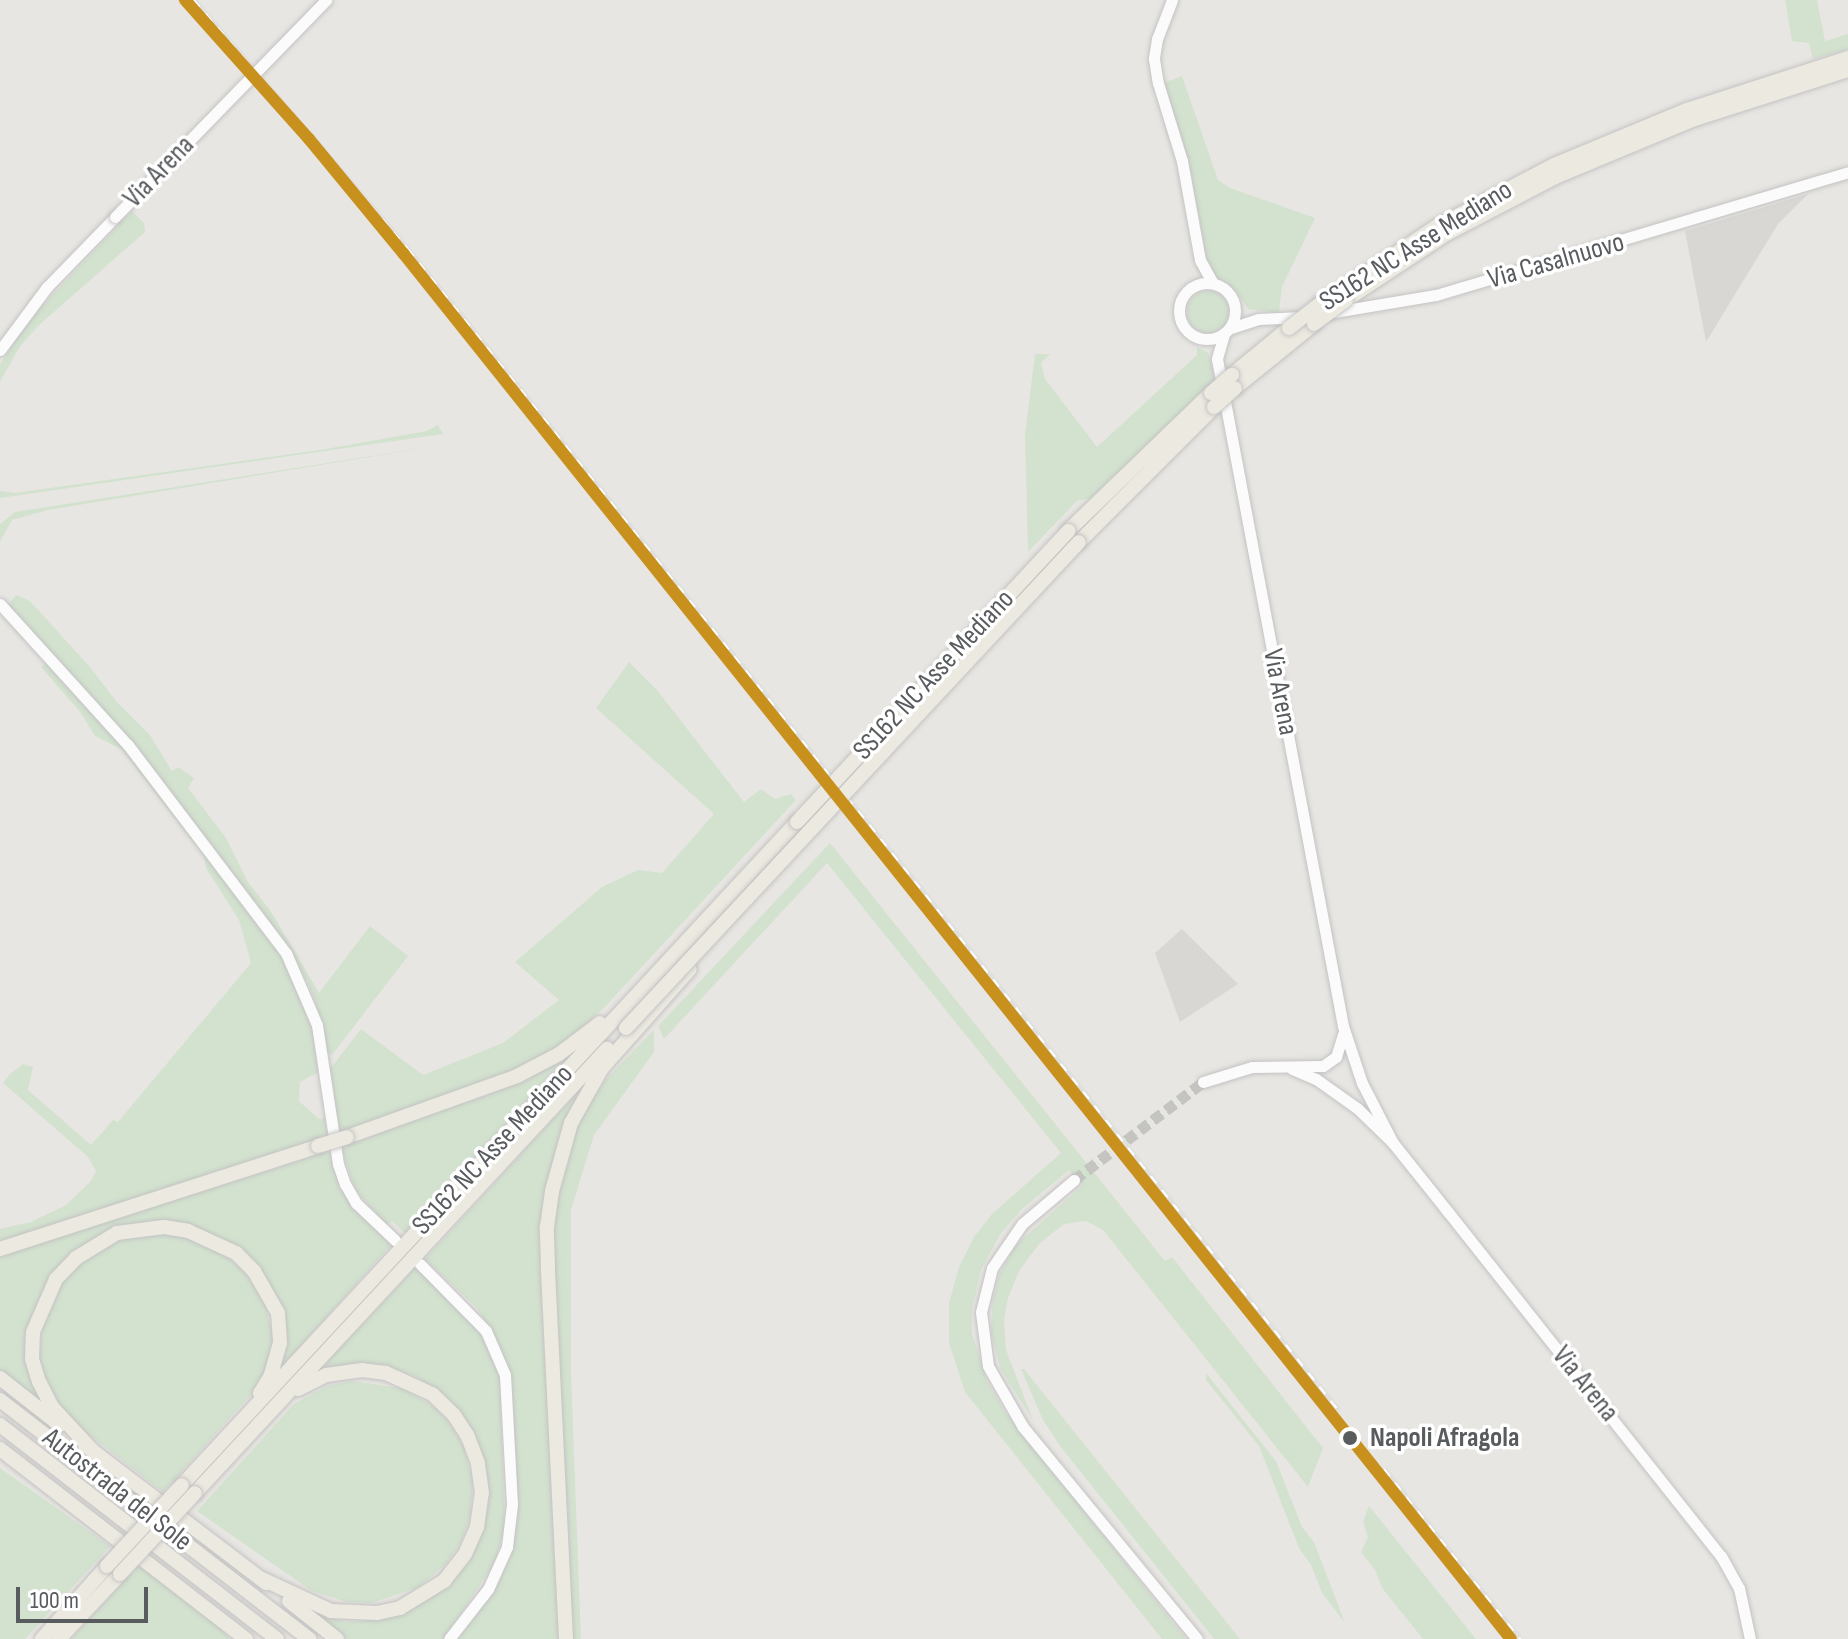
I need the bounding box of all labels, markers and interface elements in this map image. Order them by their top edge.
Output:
street label: Via Arena [117,129,201,215]
street label: SS162 NC Asse Mediano [1314,173,1518,319]
street label: Via Casalnuovo [1484,226,1628,296]
street label: SS162 NC Asse Mediano [846,583,1022,767]
street label: Via Arena [1255,646,1305,738]
street label: SS162 NC Asse Mediano [405,1058,581,1242]
street label: Via Arena [1545,1340,1625,1428]
street label: Autostrada del Sole [36,1421,198,1559]
place label: Napoli Afragola [1370,1421,1519,1455]
marker: Napoli Afragola [1337,1425,1363,1451]
scale bar [20,1571,152,1621]
text: 100 m [30,1586,79,1615]

